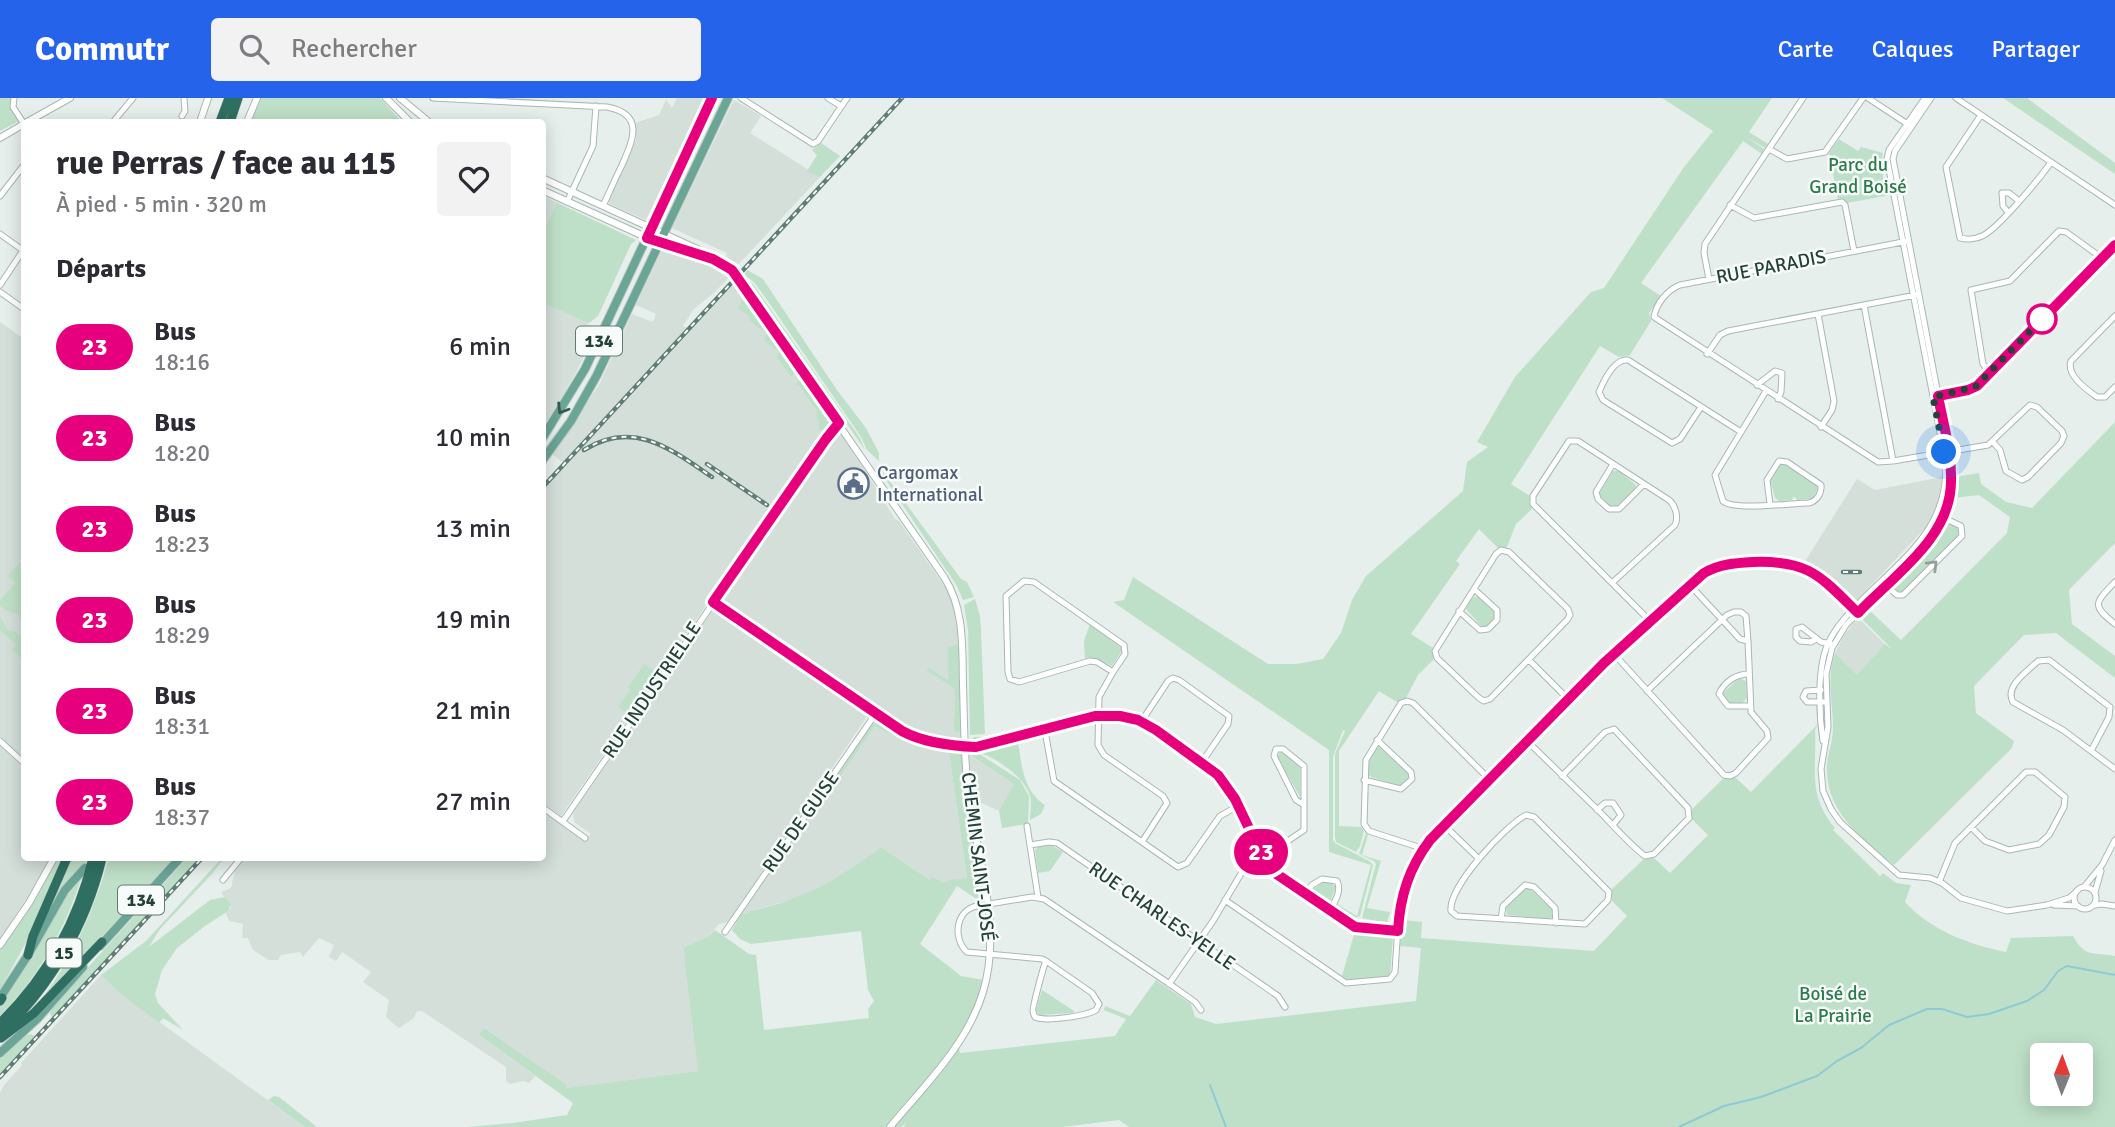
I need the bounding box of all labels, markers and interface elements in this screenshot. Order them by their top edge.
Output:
search box [211,18,701,81]
text: Commutr [35,29,169,70]
icon: search [235,30,273,68]
text: Rechercher [291,33,417,65]
text: Carte [1778,34,1834,64]
text: Calques [1872,34,1953,64]
text: Partager [1991,34,2080,64]
button: heart [437,142,511,216]
text: rue Perras / face au 115 [56,143,396,184]
park label: Parc du Grand Boisé [1809,153,1907,199]
text: À pied · 5 min · 320 m [56,190,267,219]
street label: RUE PARADIS [1714,245,1828,289]
text: Départs [56,253,146,285]
unlabelled marker [2027,304,2057,334]
text: Bus [154,316,196,348]
road number: 134 [576,327,622,356]
text: 6 min [449,331,511,363]
text: 23 [82,332,107,362]
text: 18:16 [154,348,210,377]
one-way arrow [558,401,571,414]
text: Bus [154,407,196,439]
text: 10 min [435,422,511,454]
text: 23 [82,423,107,453]
your location [1926,434,1961,469]
text: 18:20 [154,439,210,468]
place label: Cargomax International [877,461,983,507]
public building icon: Cargomax International [837,467,871,501]
text: Bus [154,498,196,530]
text: 13 min [435,513,511,545]
text: 23 [82,514,107,544]
text: 18:23 [154,530,210,559]
one-way arrow [1925,560,1938,573]
text: Bus [154,589,196,621]
text: 19 min [435,604,511,636]
text: 23 [82,605,107,635]
street label: RUE INDUSTRIELLE [597,617,707,763]
text: 18:29 [154,621,210,650]
text: Bus [154,680,196,712]
text: 21 min [435,695,511,727]
text: 23 [82,696,107,726]
text: 18:31 [154,712,210,741]
street label: RUE DE GUISE [757,767,845,877]
text: Bus [154,771,196,803]
street label: CHEMIN SAINT-JOSÉ [956,771,1000,943]
text: 27 min [435,786,511,818]
text: 23 [82,787,107,817]
text: 18:37 [154,803,210,832]
line badge: 23 [1230,829,1292,875]
text: 23 [1248,837,1274,867]
street label: RUE CHARLES-YELLE [1084,856,1240,976]
road number: 134 [118,886,164,914]
road number: 15 [46,938,82,968]
park label: Boisé de La Prairie [1794,982,1872,1028]
north arrow [2030,1043,2093,1106]
map controls [2030,1043,2093,1106]

